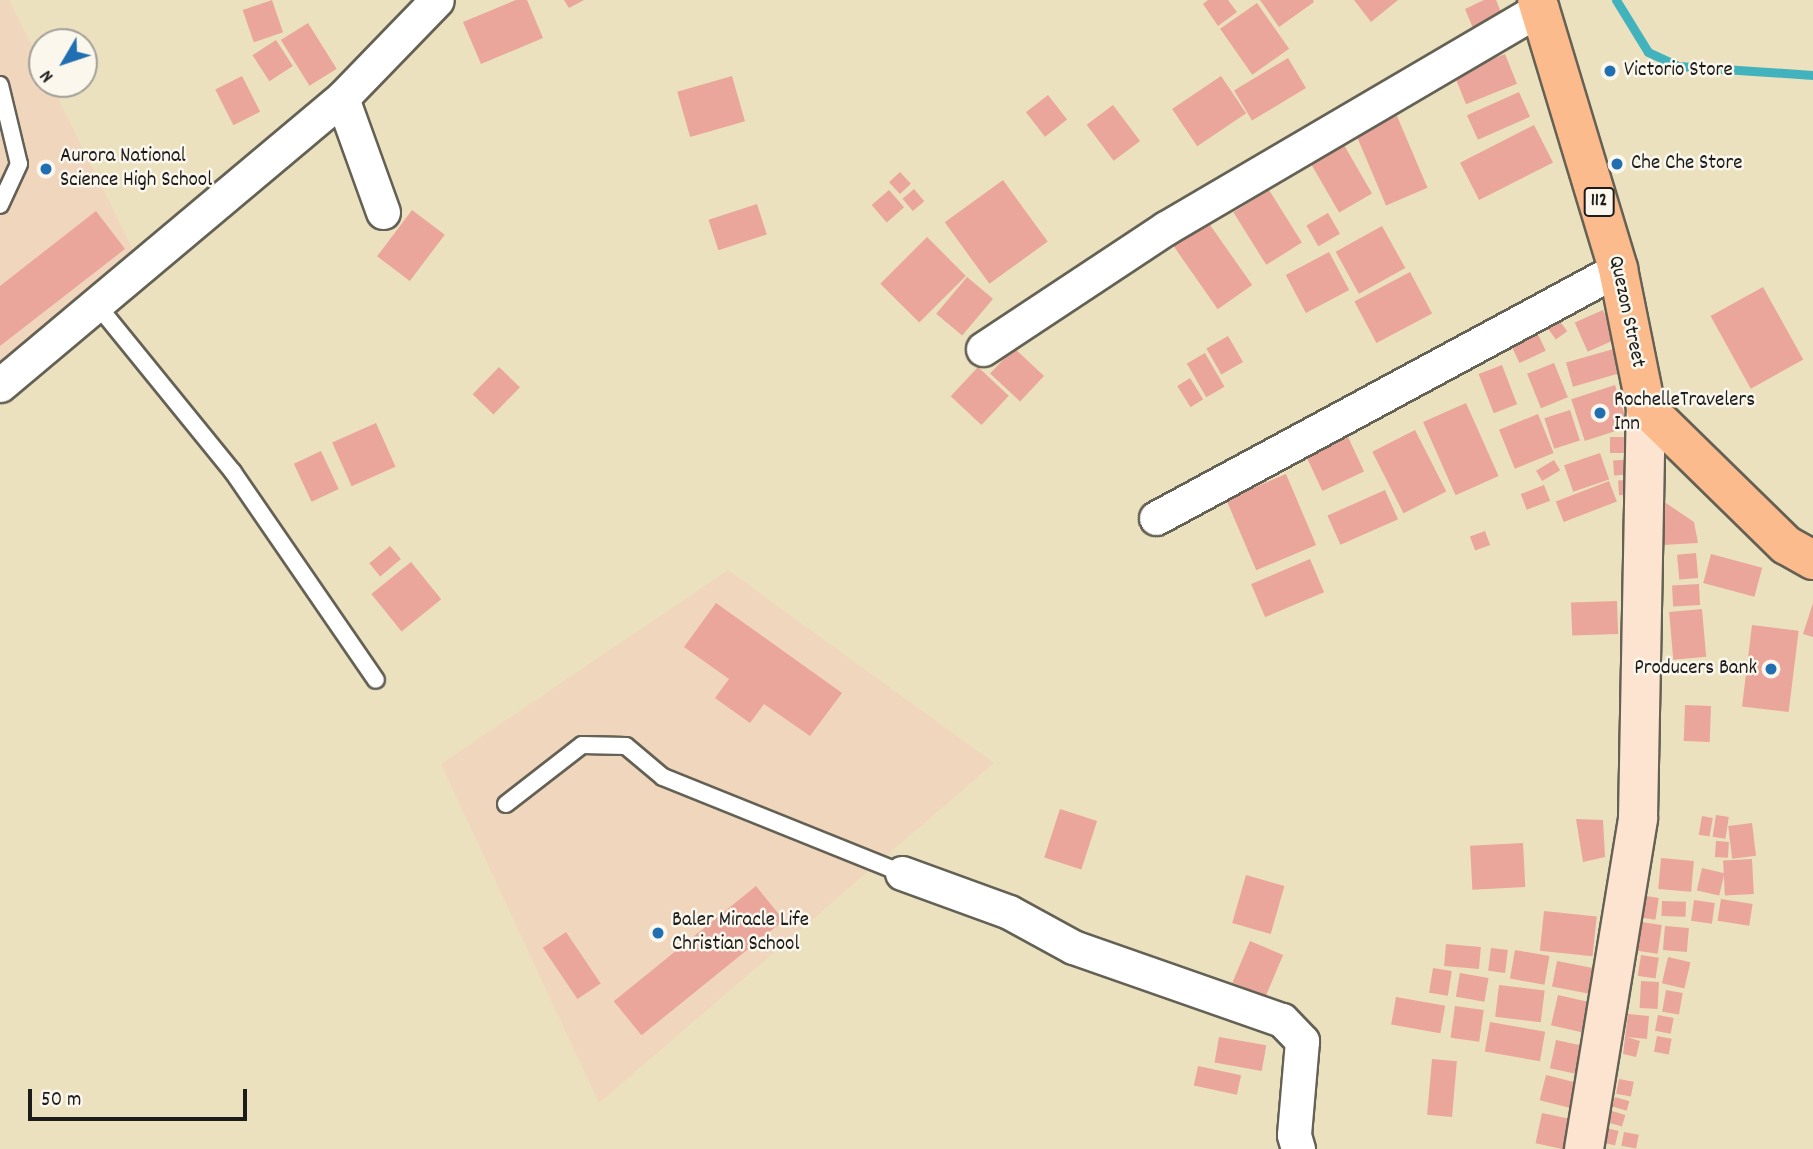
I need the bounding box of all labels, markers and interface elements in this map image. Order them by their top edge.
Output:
north arrow [28,28,98,98]
place label: Victorio Store [1624,58,1733,84]
text: N [34,63,61,87]
marker: Victorio Store [1602,63,1618,79]
place label: Aurora National Science High School [60,144,212,194]
place label: Che Che Store [1631,151,1742,177]
marker: Che Che Store [1609,156,1625,172]
marker: Aurora National Science High School [38,161,54,177]
road number: 112 [1583,186,1615,218]
street label: Quezon Street [1602,254,1650,370]
place label: RochelleTravelers Inn [1614,388,1755,438]
marker: RochelleTravelers Inn [1592,405,1608,421]
place label: Producers Bank [1634,656,1757,682]
marker: Producers Bank [1763,661,1779,677]
place label: Baler Miracle Life Christian School [672,908,809,958]
marker: Baler Miracle Life Christian School [650,925,666,941]
scale bar [32,1076,250,1120]
text: 50 m [41,1086,81,1116]

